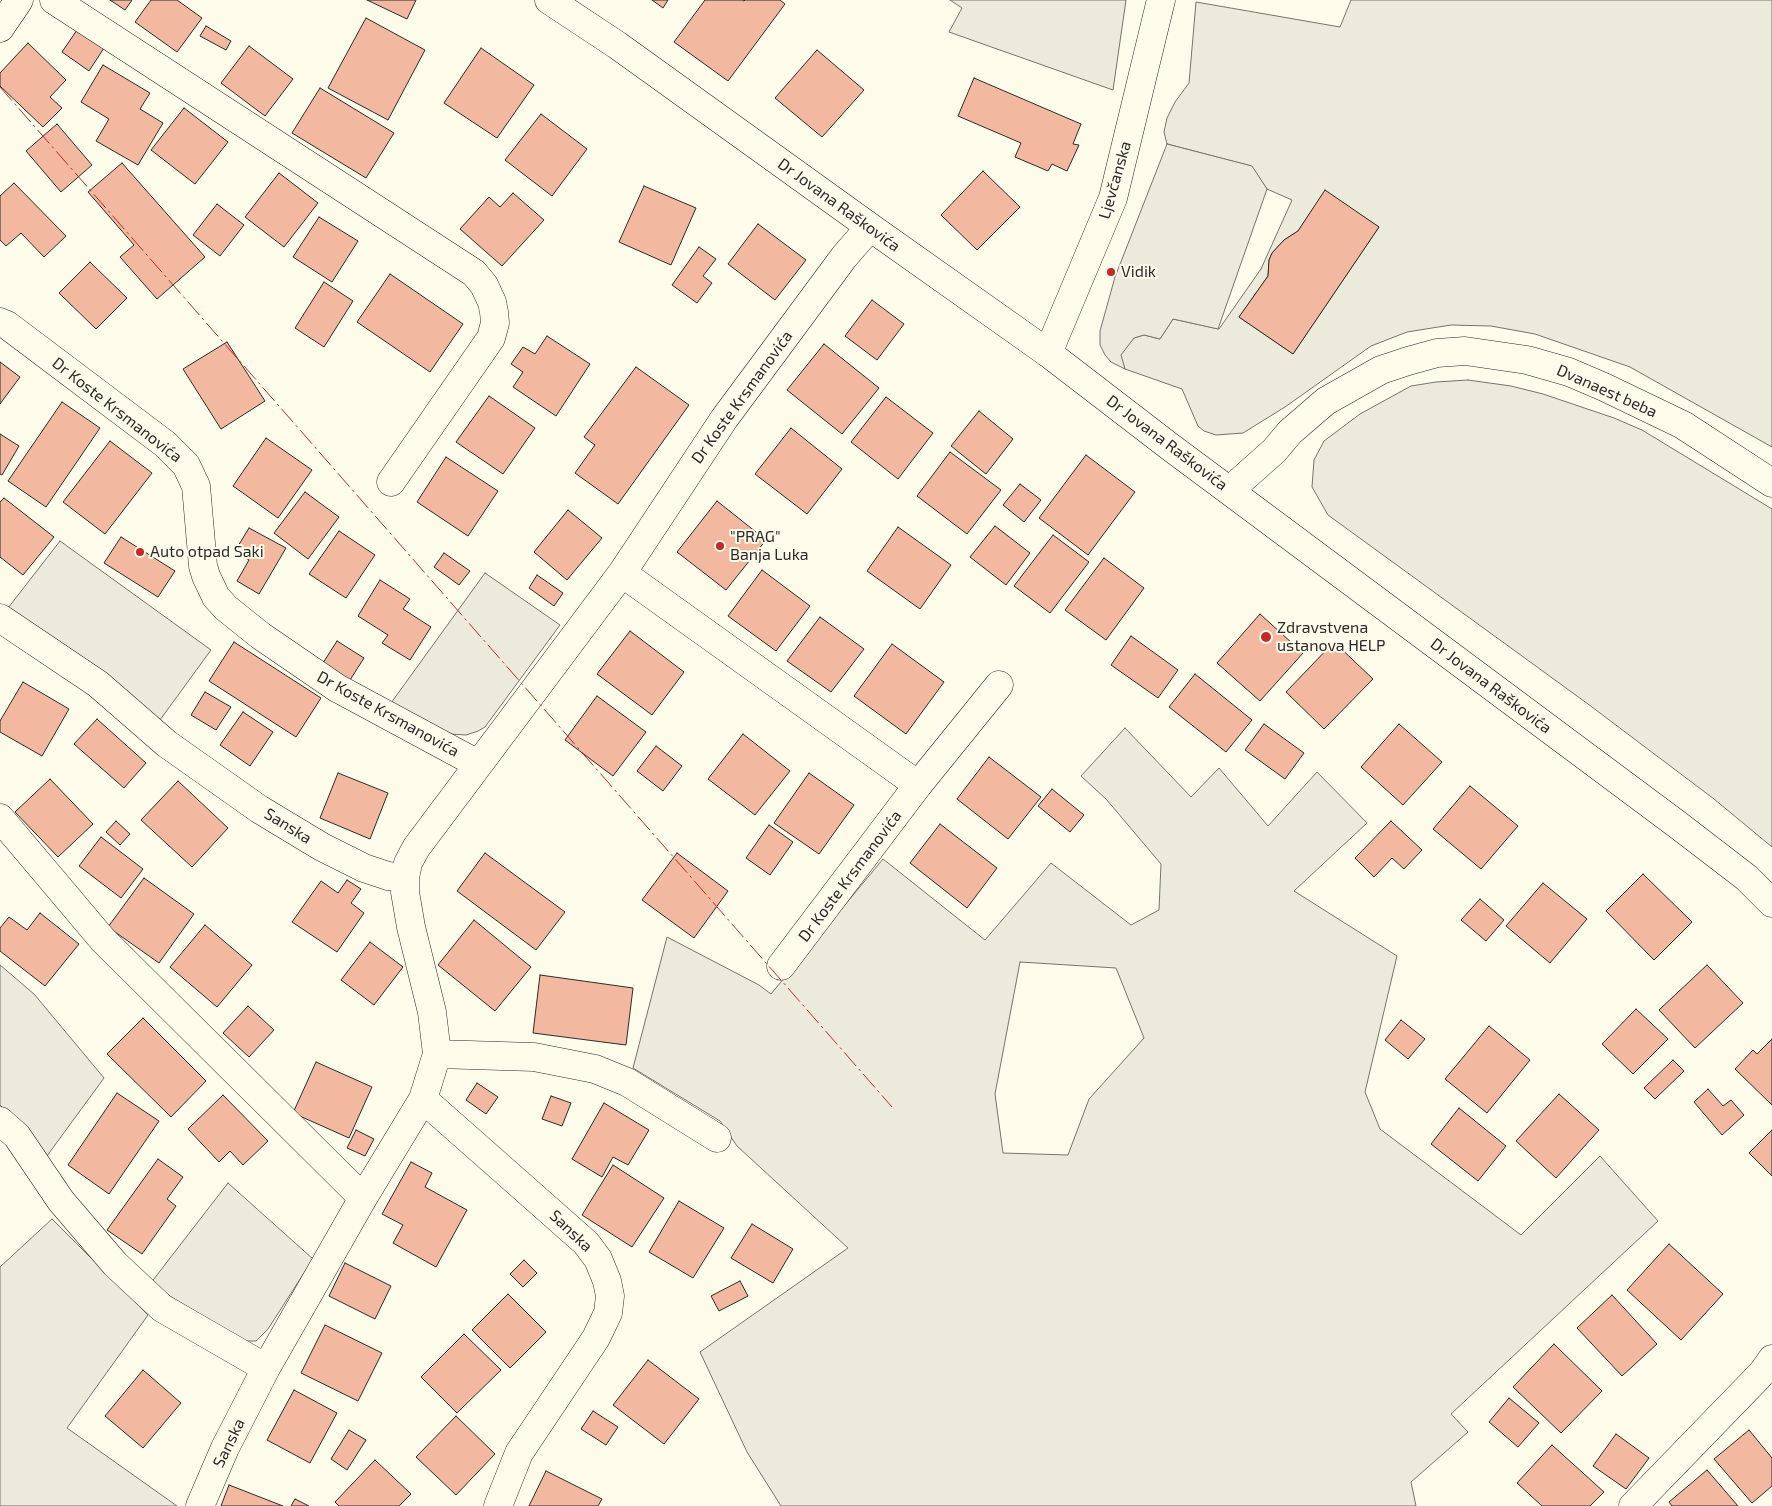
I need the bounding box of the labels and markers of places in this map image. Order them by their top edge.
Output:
place label: Vidik [1121,262,1156,282]
marker: Vidik [1105,266,1117,278]
place label: "PRAG" Banja Luka [730,527,809,565]
marker: "PRAG" Banja Luka [714,540,726,552]
place label: Auto otpad Saki [150,542,264,562]
marker: Auto otpad Saki [134,546,146,558]
place label: Zdravstvena ustanova HELP [1277,618,1385,656]
marker: Zdravstvena ustanova HELP [1259,630,1273,644]

